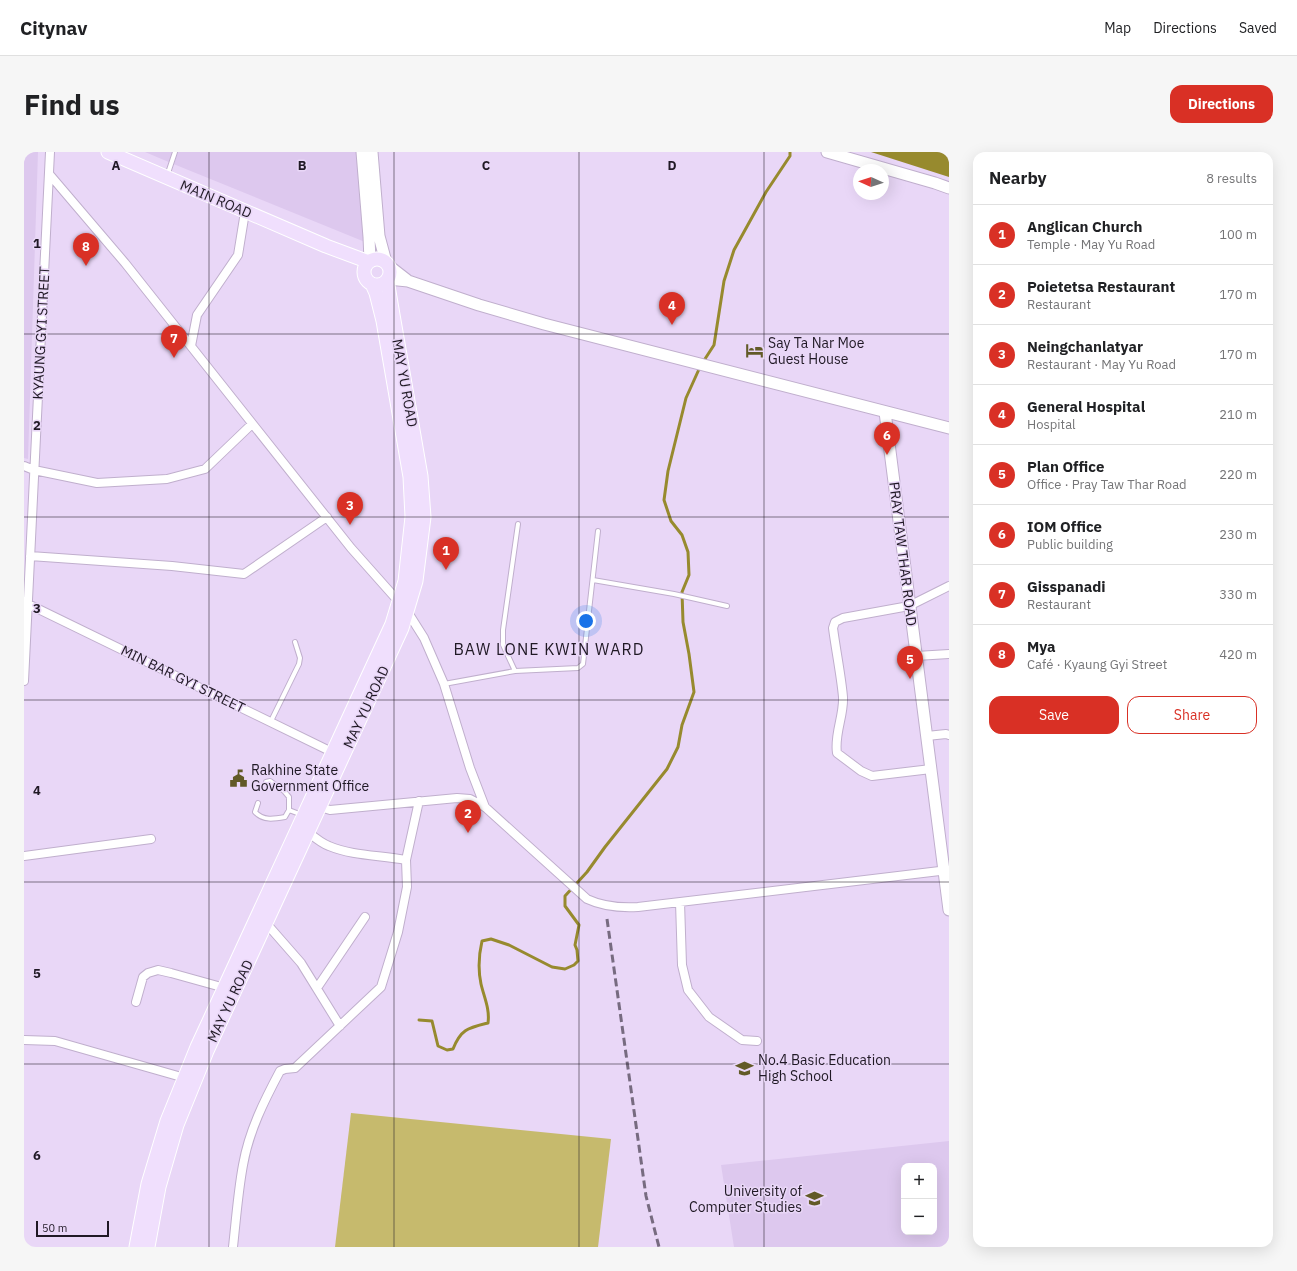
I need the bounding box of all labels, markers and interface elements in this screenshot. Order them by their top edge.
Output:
text: Citynav [20,16,87,40]
text: Map [1104,19,1131,37]
text: Directions [1153,19,1217,37]
text: Saved [1239,19,1277,37]
button: Directions [1170,85,1273,123]
text: Find us [24,86,120,123]
text: A [112,157,121,174]
text: B [298,157,307,174]
text: C [482,157,491,174]
text: D [667,157,677,174]
north arrow [853,164,889,200]
text: Nearby [989,167,1047,189]
text: 8 results [1206,170,1257,187]
street label: MAIN ROAD [177,176,255,222]
text: Anglican Church [1027,217,1142,236]
text: 1 [998,226,1006,243]
text: 100 m [1219,226,1257,243]
pin: 8 [73,233,99,266]
text: 1 [33,235,41,252]
text: Temple · May Yu Road [1027,236,1155,253]
street label: KYAUNG GYI STREET [29,266,53,400]
text: Poietetsa Restaurant [1027,277,1175,296]
text: 2 [998,286,1006,303]
text: 170 m [1219,286,1257,303]
pin: 4 [659,292,685,325]
text: Restaurant [1027,296,1091,313]
pin: 7 [161,325,187,358]
place label: Say Ta Nar Moe Guest House [768,334,865,368]
text: Neingchanlatyar [1027,337,1143,356]
street label: MAY YU ROAD [388,338,422,428]
hotel icon: Say Ta Nar Moe Guest House [745,341,765,361]
text: 3 [998,346,1006,363]
text: 170 m [1219,346,1257,363]
text: Restaurant · May Yu Road [1027,356,1176,373]
text: General Hospital [1027,397,1145,416]
text: 4 [998,406,1006,423]
text: 210 m [1219,406,1257,423]
text: Hospital [1027,416,1076,433]
text: 2 [33,417,41,434]
pin: 6 [874,422,900,455]
text: Plan Office [1027,457,1104,476]
text: 5 [998,466,1006,483]
text: 220 m [1219,466,1257,483]
text: Office · Pray Taw Thar Road [1027,476,1187,493]
street label: PRAY TAW THAR ROAD [885,481,921,627]
pin: 3 [337,492,363,525]
text: IOM Office [1027,517,1102,536]
text: 6 [998,526,1006,543]
text: 230 m [1219,526,1257,543]
text: Public building [1027,536,1113,553]
pin: 1 [433,537,459,570]
text: Gisspanadi [1027,577,1106,596]
text: 7 [998,586,1006,603]
text: 330 m [1219,586,1257,603]
text: Restaurant [1027,596,1091,613]
text: 3 [33,600,41,617]
your location [576,611,596,631]
text: Mya [1027,637,1056,656]
district label: BAW LONE KWIN WARD [454,639,644,659]
street label: MIN BAR GYI STREET [118,641,248,717]
pin: 5 [897,646,923,679]
text: 8 [998,646,1006,663]
text: 420 m [1219,646,1257,663]
text: Café · Kyaung Gyi Street [1027,656,1167,673]
street label: MAY YU ROAD [339,663,393,751]
button: Save [989,696,1119,734]
button: Share [1127,696,1257,734]
place label: Rakhine State Government Office [251,761,369,795]
public building icon: Rakhine State Government Office [228,768,248,788]
text: 4 [33,782,41,799]
pin: 2 [455,800,481,833]
street label: MAY YU ROAD [203,957,257,1045]
text: 5 [33,965,41,982]
place label: No.4 Basic Education High School [758,1051,891,1085]
school or university icon: No.4 Basic Education High School [735,1058,755,1078]
text: 6 [33,1147,41,1164]
map controls [901,1163,937,1235]
button: + [901,1163,937,1199]
place label: University of Computer Studies [689,1182,802,1216]
school or university icon: University of Computer Studies [805,1189,825,1209]
button: − [901,1199,937,1235]
scale bar [36,1219,109,1238]
text: 50 m [42,1221,67,1235]

